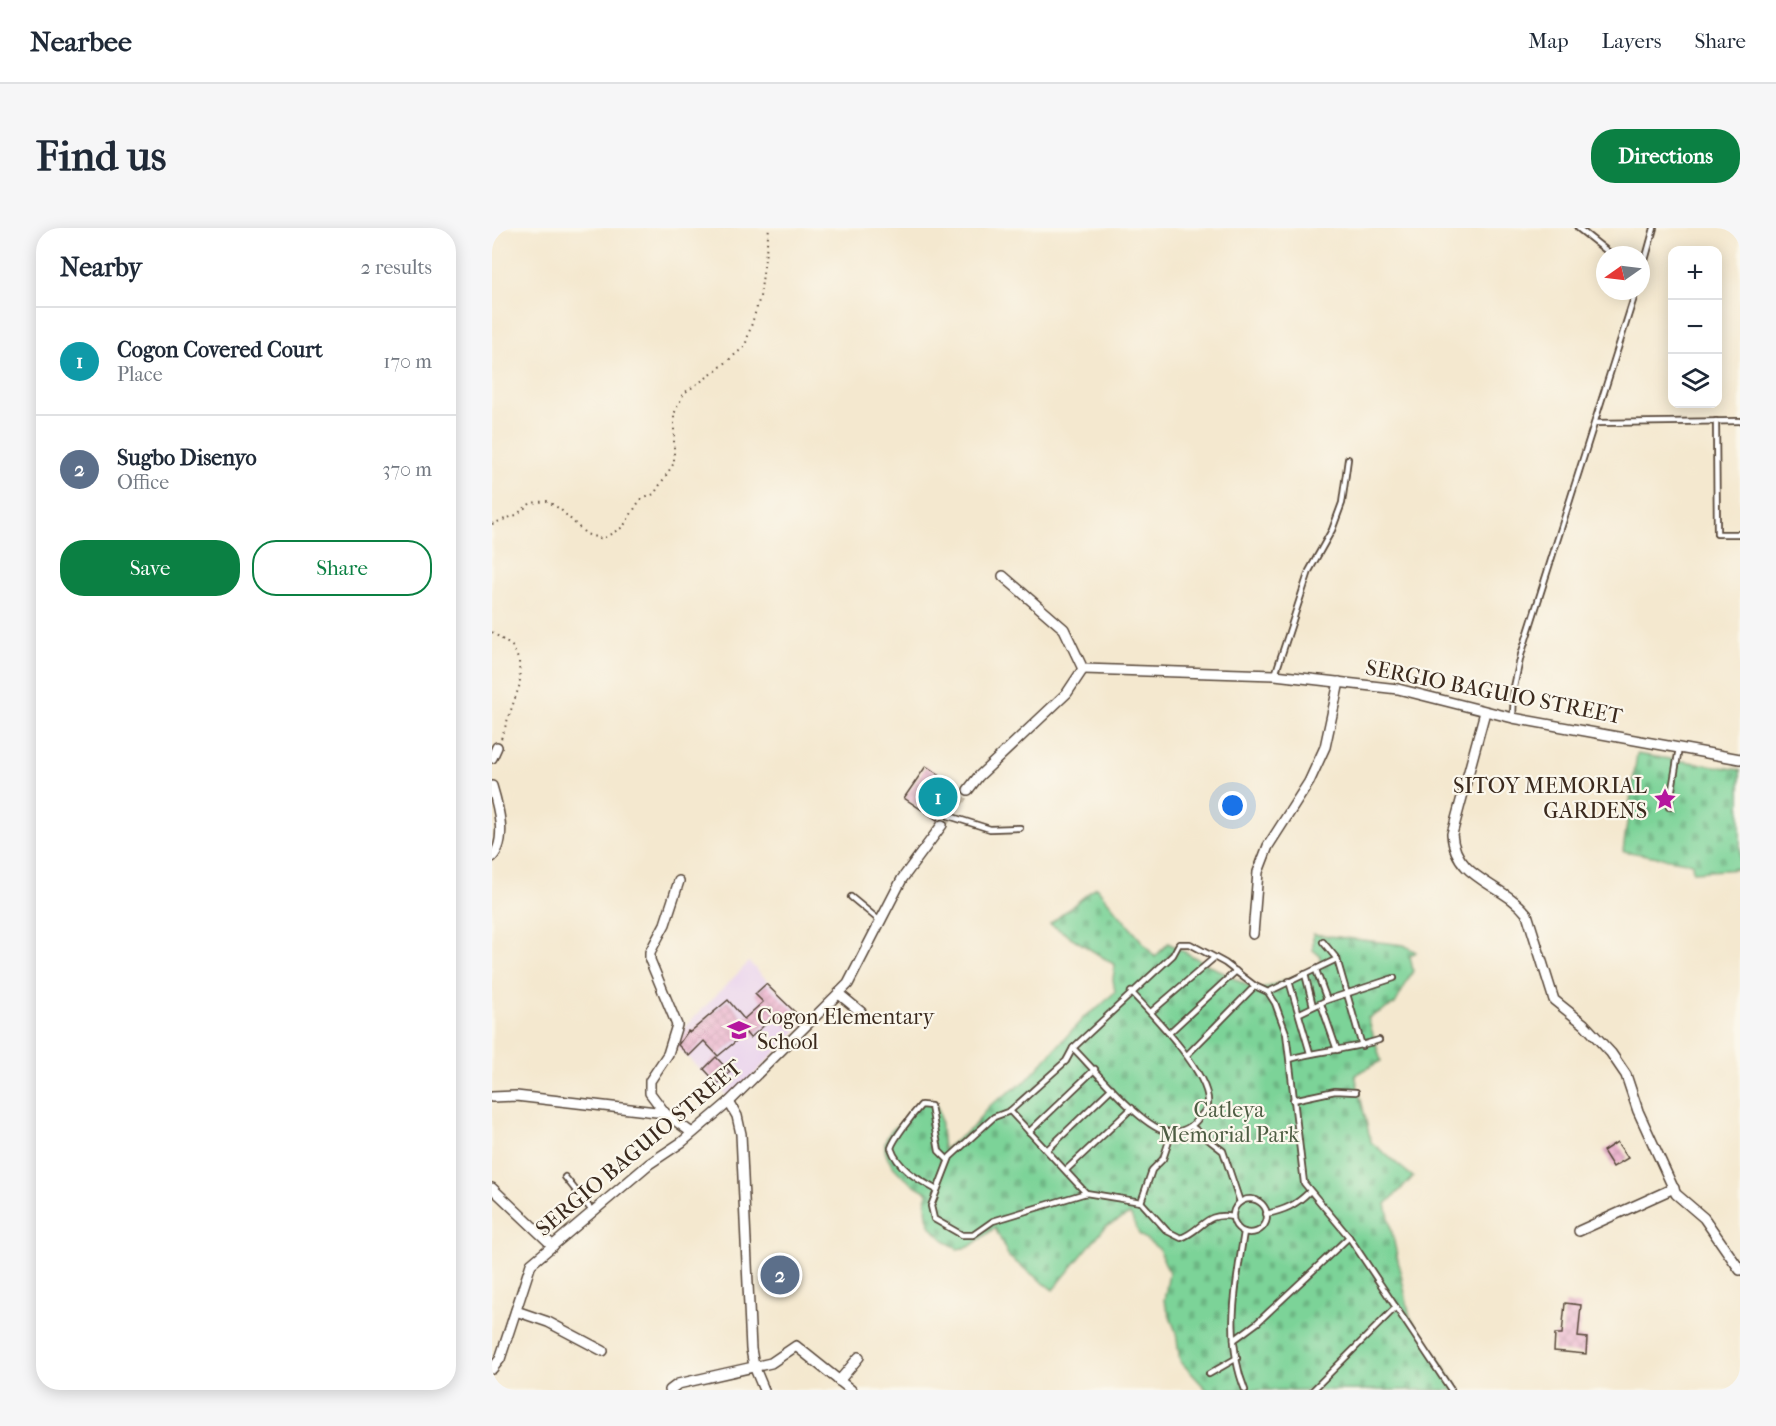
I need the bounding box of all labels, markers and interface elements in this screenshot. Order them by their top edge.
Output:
text: Nearbee [30,25,132,58]
text: Map [1528,29,1569,53]
text: Layers [1602,29,1661,53]
text: Share [1694,29,1746,53]
button: Directions [1591,129,1740,183]
text: Find us [36,132,166,181]
north arrow [1596,246,1650,300]
map controls [1668,246,1722,408]
button: + [1668,246,1722,300]
text: Nearby [60,252,142,283]
text: 2 results [361,256,432,279]
button: − [1668,300,1722,354]
text: Cogon Covered Court [117,337,323,363]
text: 1 [76,350,83,373]
text: 170 m [383,350,432,373]
button: layers [1668,354,1722,408]
text: Place [117,363,163,386]
text: Sugbo Disenyo [117,445,257,471]
text: 2 [74,458,85,481]
text: 370 m [382,458,432,481]
text: Office [117,471,169,494]
button: Save [60,540,240,596]
button: Share [252,540,432,596]
street label: SERGIO BAGUIO STREET [1363,654,1626,730]
place label: SITOY MEMORIAL GARDENS [1453,773,1648,824]
pin: 1 [918,774,958,820]
place icon: SITOY MEMORIAL GARDENS [1652,786,1678,812]
your location [1218,791,1247,820]
place label: Cogon Elementary School [757,1004,935,1055]
school or university icon: Cogon Elementary School [726,1017,752,1043]
street label: SERGIO BAGUIO STREET [531,1053,748,1242]
park label: Catleya Memorial Park [1159,1097,1300,1148]
pin: 2 [760,1252,800,1298]

